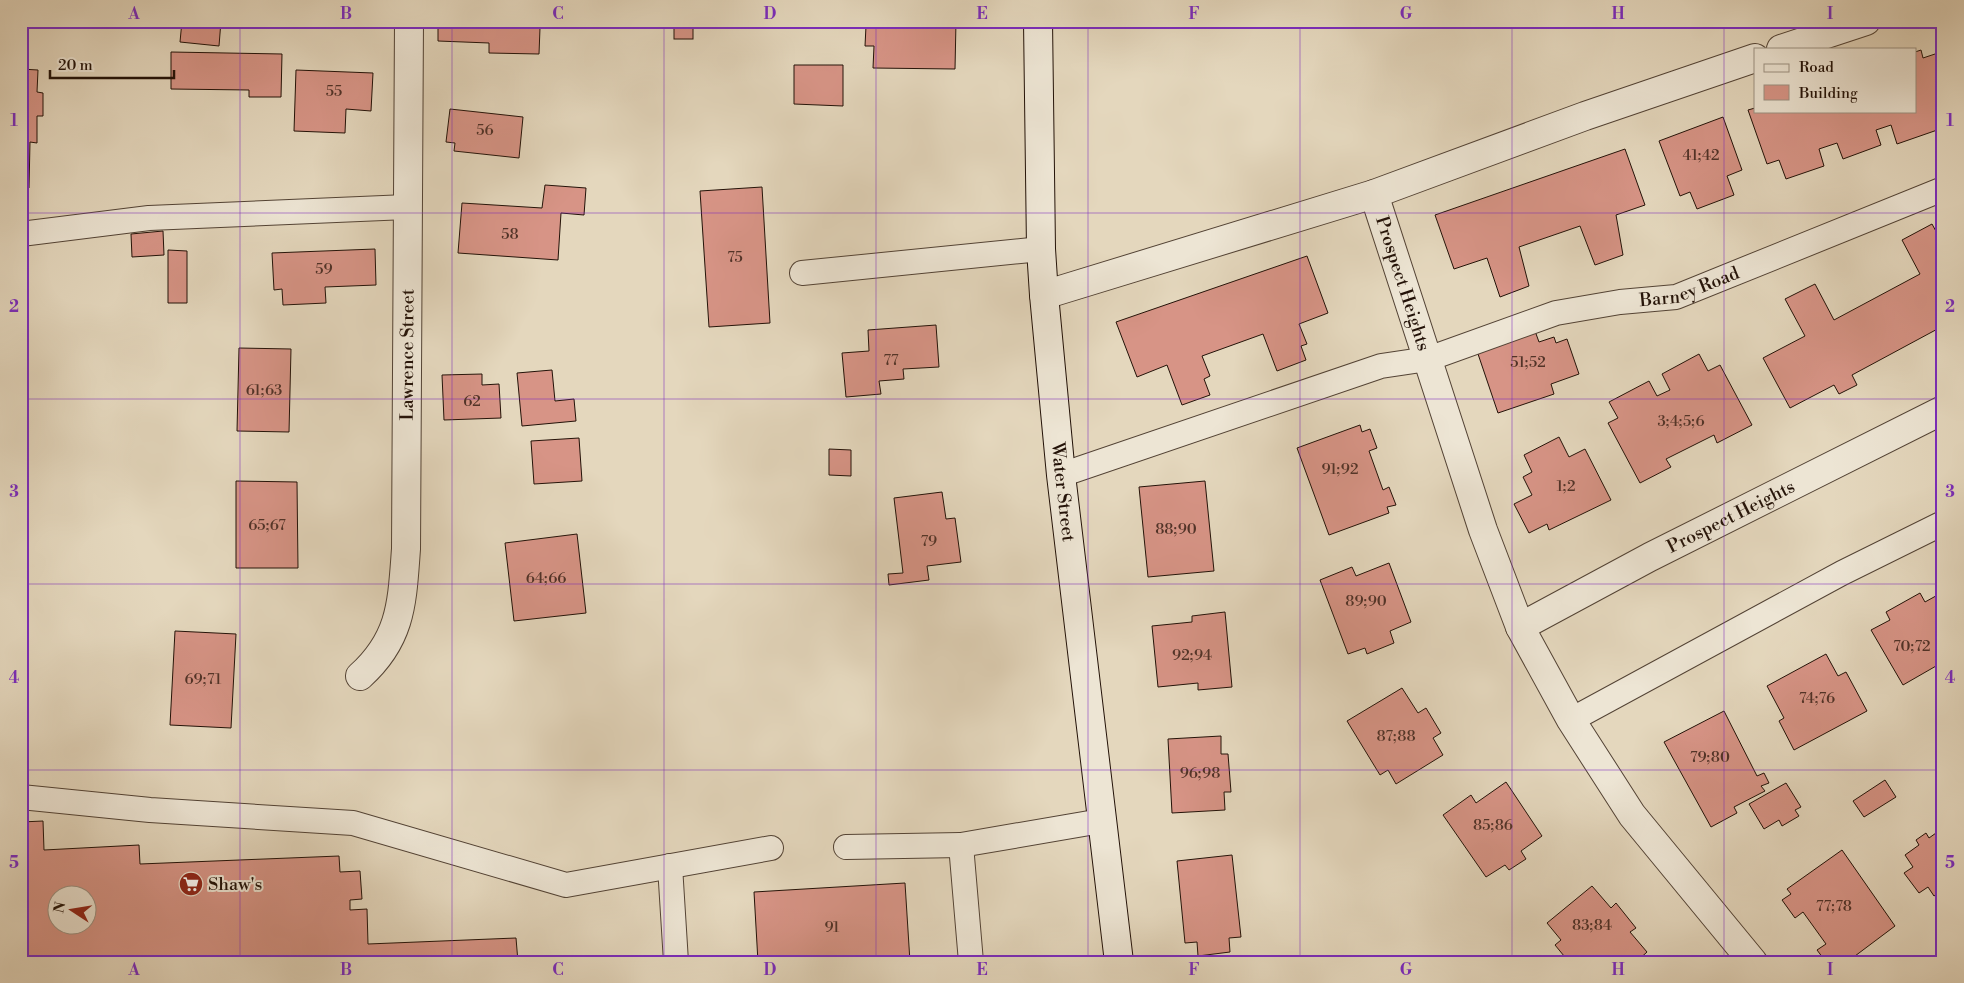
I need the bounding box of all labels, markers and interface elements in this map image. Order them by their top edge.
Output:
text: A [127,4,140,24]
text: B [340,4,352,24]
text: C [552,4,564,24]
text: D [764,4,777,24]
text: E [976,4,988,24]
text: F [1188,4,1200,24]
text: G [1400,4,1413,24]
text: H [1611,4,1625,24]
text: I [1827,4,1833,24]
scale bar [50,48,174,80]
legend [1754,48,1916,112]
text: 20 m [58,56,93,75]
text: Road [1799,58,1834,77]
house number: 55 [326,82,342,101]
text: Building [1798,84,1858,103]
text: 1 [10,111,18,131]
text: 1 [1946,111,1954,131]
house number: 56 [476,121,494,140]
house number: 41;42 [1682,146,1720,165]
street label: Prospect Heights [1370,213,1436,354]
house number: 58 [501,225,519,244]
house number: 75 [727,248,743,267]
house number: 59 [315,260,333,279]
street label: Barney Road [1637,261,1743,312]
street label: Lawrence Street [395,288,419,420]
text: 2 [9,297,19,317]
text: 2 [1945,297,1955,317]
house number: 77 [883,351,899,370]
house number: 51;52 [1510,353,1546,372]
house number: 61;63 [246,381,282,400]
house number: 62 [463,392,481,411]
house number: 3;4;5;6 [1657,412,1705,431]
street label: Water Street [1046,440,1080,544]
house number: 91;92 [1322,460,1358,479]
street label: Prospect Heights [1663,475,1799,558]
house number: 1;2 [1556,477,1576,496]
text: 3 [9,482,19,502]
text: 3 [1945,482,1955,502]
house number: 65;67 [248,516,286,535]
house number: 88;90 [1155,520,1197,539]
house number: 79 [921,532,937,551]
house number: 64;66 [526,569,566,588]
house number: 89;90 [1345,592,1387,611]
house number: 70;72 [1893,637,1931,656]
house number: 92;94 [1172,646,1212,665]
text: 4 [9,668,20,688]
text: 4 [1945,668,1956,688]
house number: 69;71 [185,670,222,689]
house number: 74;76 [1799,689,1835,708]
house number: 87;88 [1376,727,1416,746]
house number: 79;80 [1690,748,1730,767]
house number: 96;98 [1180,764,1220,783]
house number: 85;86 [1473,816,1513,835]
text: 5 [9,853,19,873]
text: 5 [1945,853,1955,873]
supermarket icon: Shaw's [178,871,204,897]
place label: Shaw's [208,873,262,896]
north arrow [48,886,98,936]
house number: 77;78 [1816,897,1852,916]
text: N [50,900,70,915]
house number: 83;84 [1572,916,1612,935]
house number: 91 [824,918,840,937]
text: A [127,960,140,980]
text: B [340,960,352,980]
text: C [552,960,564,980]
text: D [764,960,777,980]
text: E [976,960,988,980]
text: F [1188,960,1200,980]
text: G [1400,960,1413,980]
text: H [1611,960,1625,980]
text: I [1827,960,1833,980]

